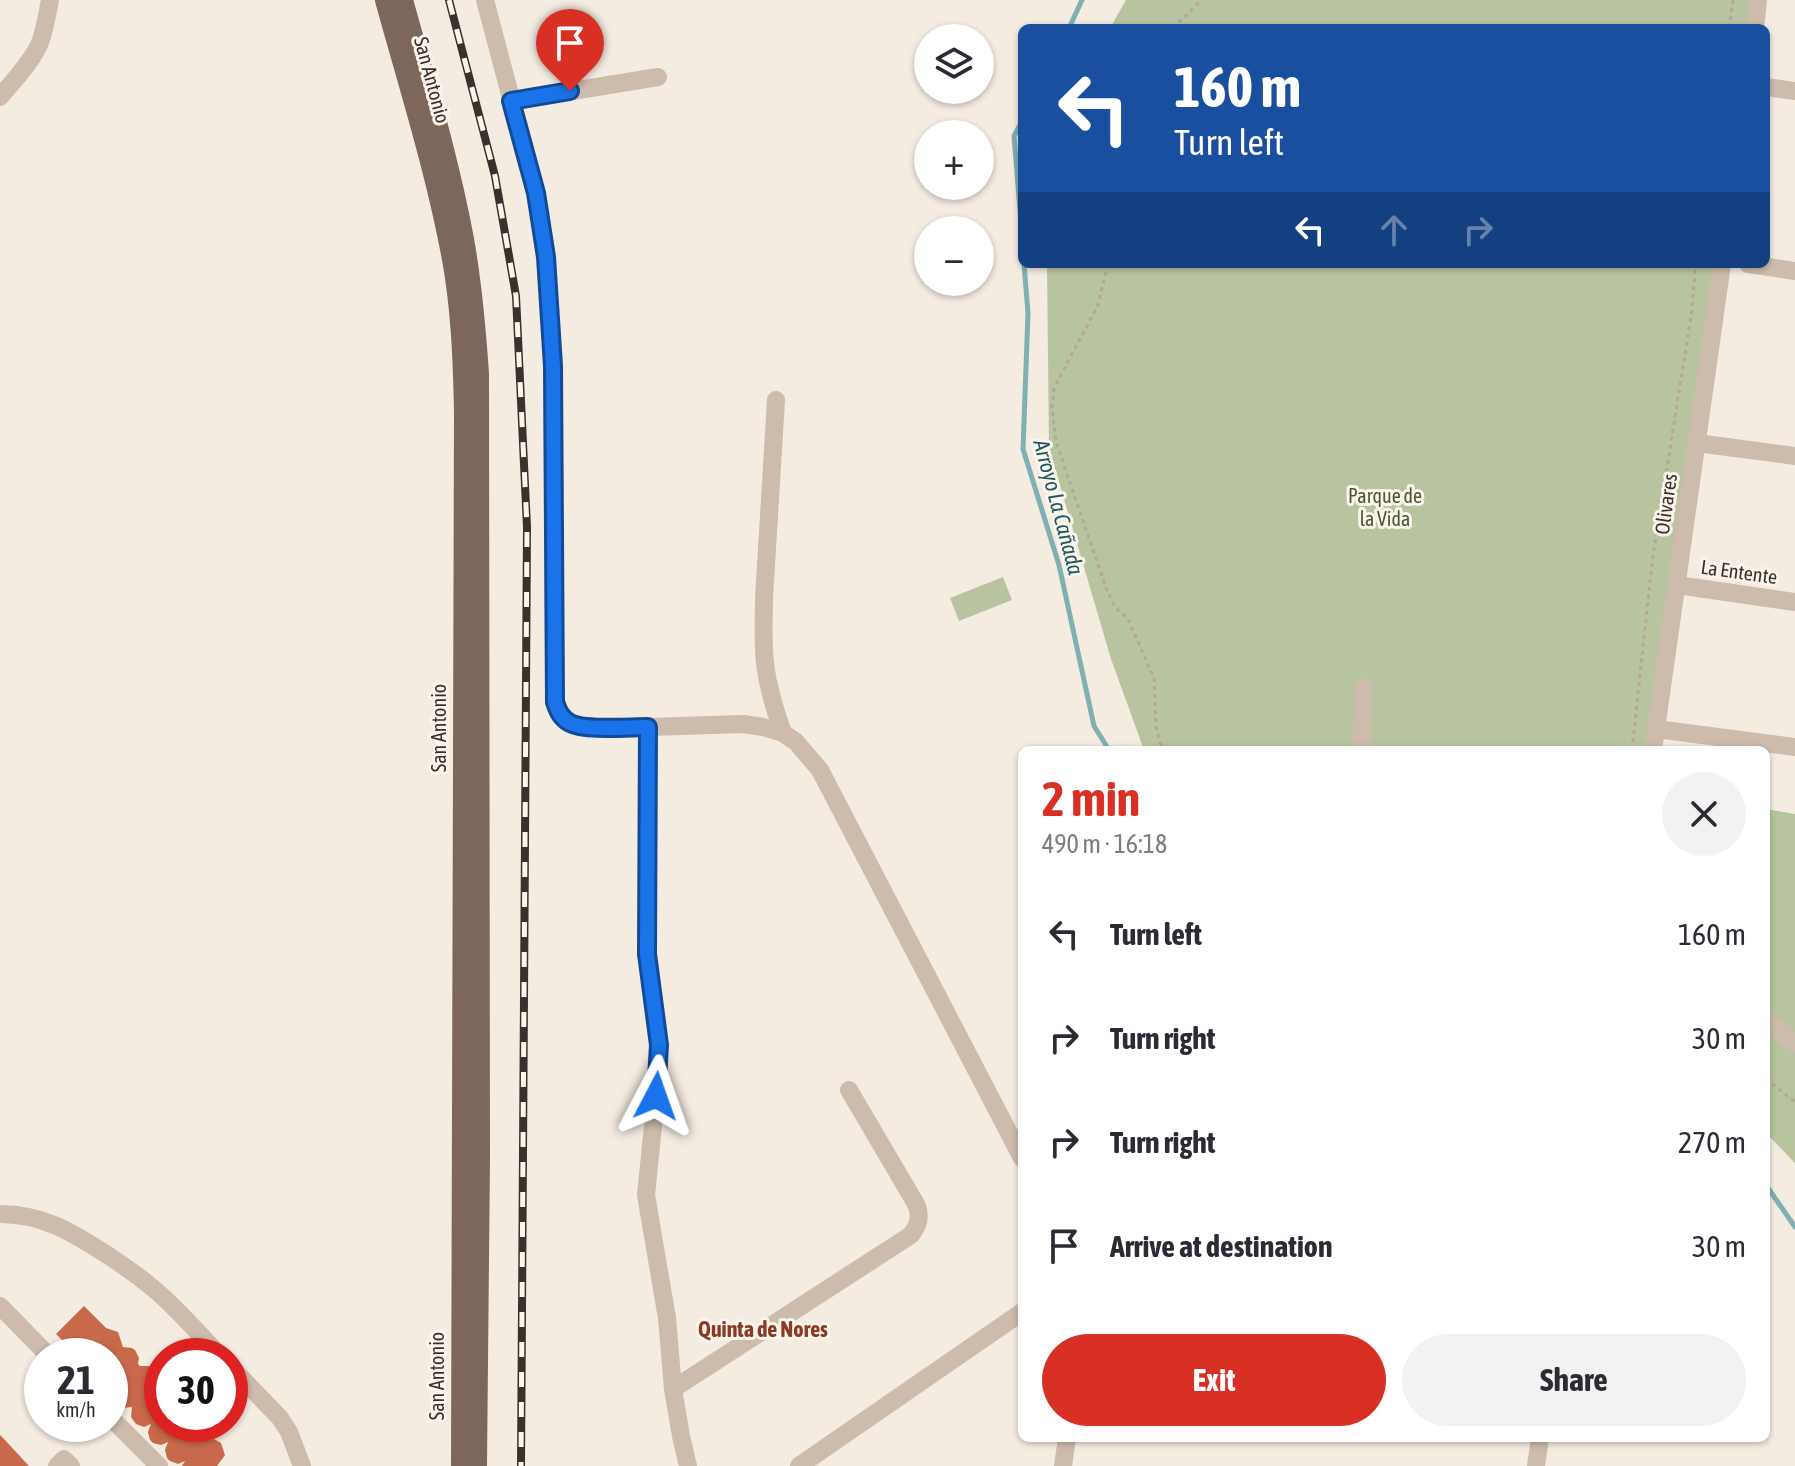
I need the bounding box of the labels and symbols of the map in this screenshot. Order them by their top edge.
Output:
pin [536,9,604,91]
street label: San Antonio [410,34,455,125]
water label: Arroyo La Cañada [1028,436,1090,577]
street label: Olivares [1650,472,1681,536]
park label: Parque de la Vida [1348,484,1422,530]
street label: La Entente [1699,555,1779,588]
street label: San Antonio [427,684,450,772]
position arrow [614,1054,698,1138]
district label: Quinta de Nores [698,1316,828,1342]
street label: San Antonio [425,1332,448,1420]
speed limit sign: 30 [144,1338,248,1442]

